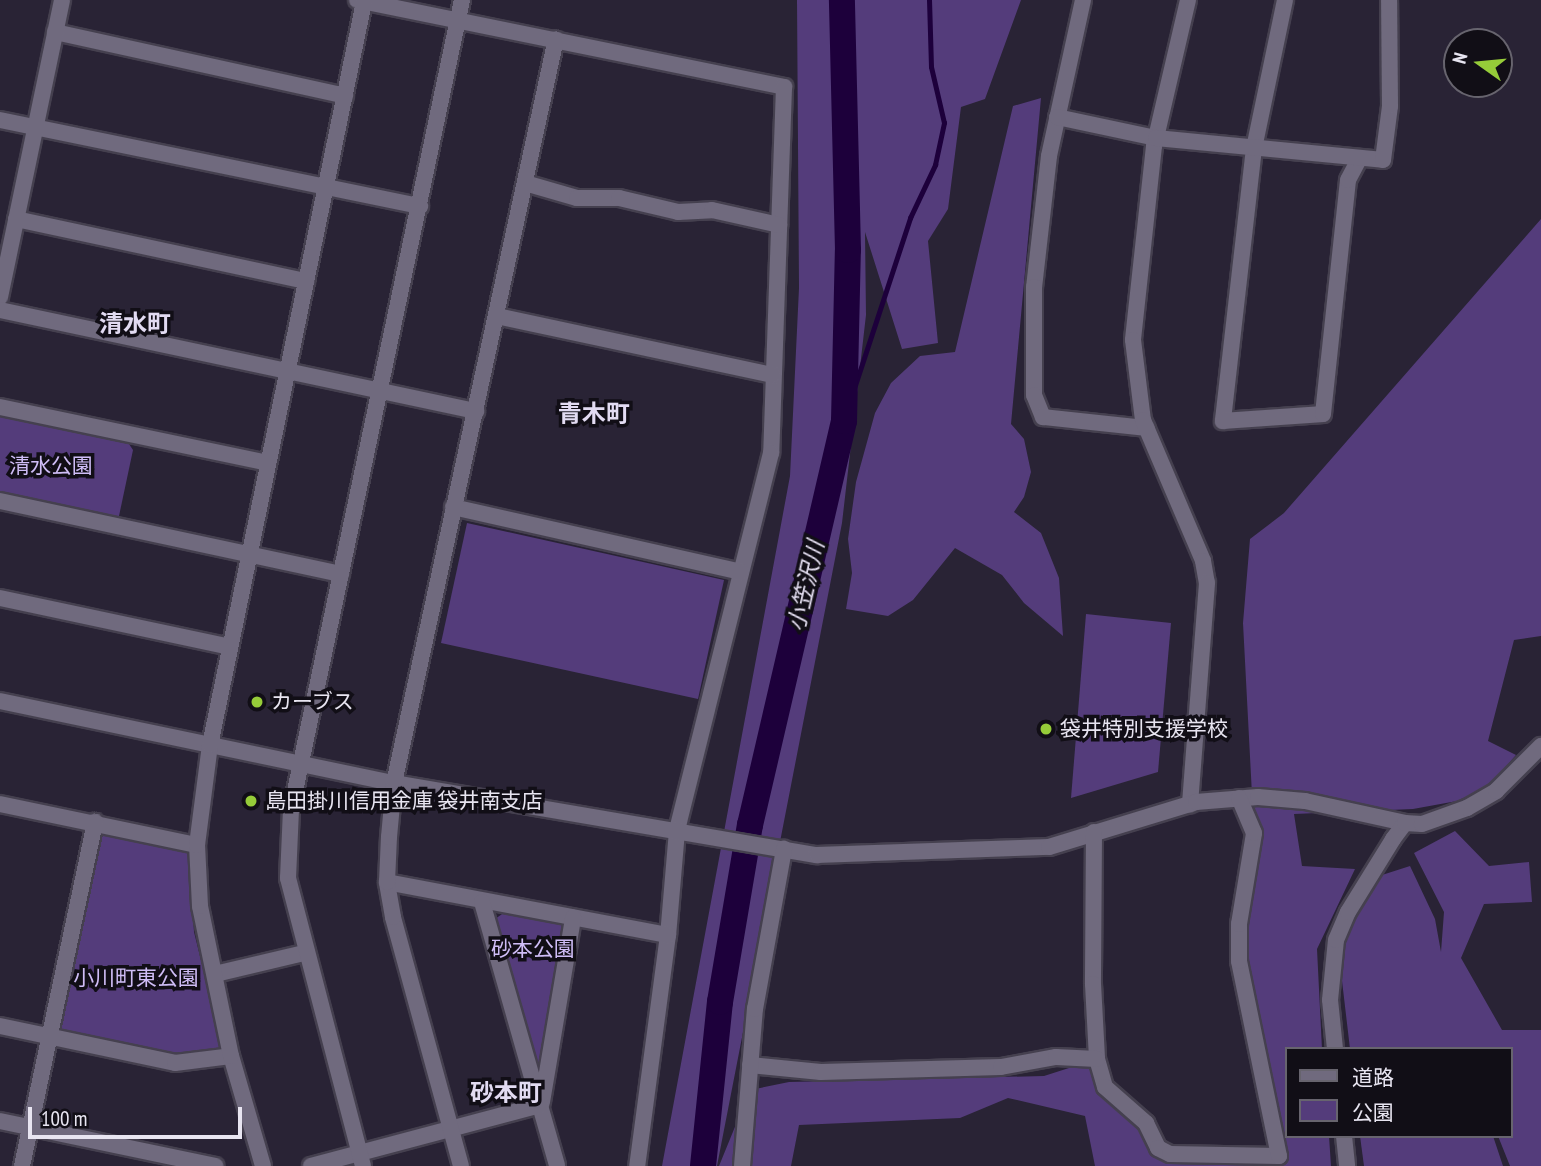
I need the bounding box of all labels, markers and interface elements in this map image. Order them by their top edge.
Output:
north arrow [1443,28,1513,98]
text: N [1447,50,1473,66]
district label: 清水町 [99,310,171,338]
district label: 青木町 [558,400,630,428]
park label: 清水公園 [9,453,93,479]
water label: 小笠沢川 [782,538,830,634]
place label: カーブス [271,689,355,715]
marker: カーブス [249,694,265,710]
place label: 袋井特別支援学校 [1060,716,1228,742]
marker: 袋井特別支援学校 [1038,721,1054,737]
place label: 島田掛川信用金庫 袋井南支店 [265,788,542,814]
marker: 島田掛川信用金庫 袋井南支店 [243,793,259,809]
park label: 砂本公園 [491,936,575,962]
park label: 小川町東公園 [73,965,199,991]
legend [1286,1047,1513,1138]
text: 道路 [1352,1064,1394,1091]
district label: 砂本町 [470,1079,542,1107]
scale bar [32,1092,245,1136]
text: 公園 [1352,1099,1394,1126]
text: 100 m [41,1105,87,1132]

